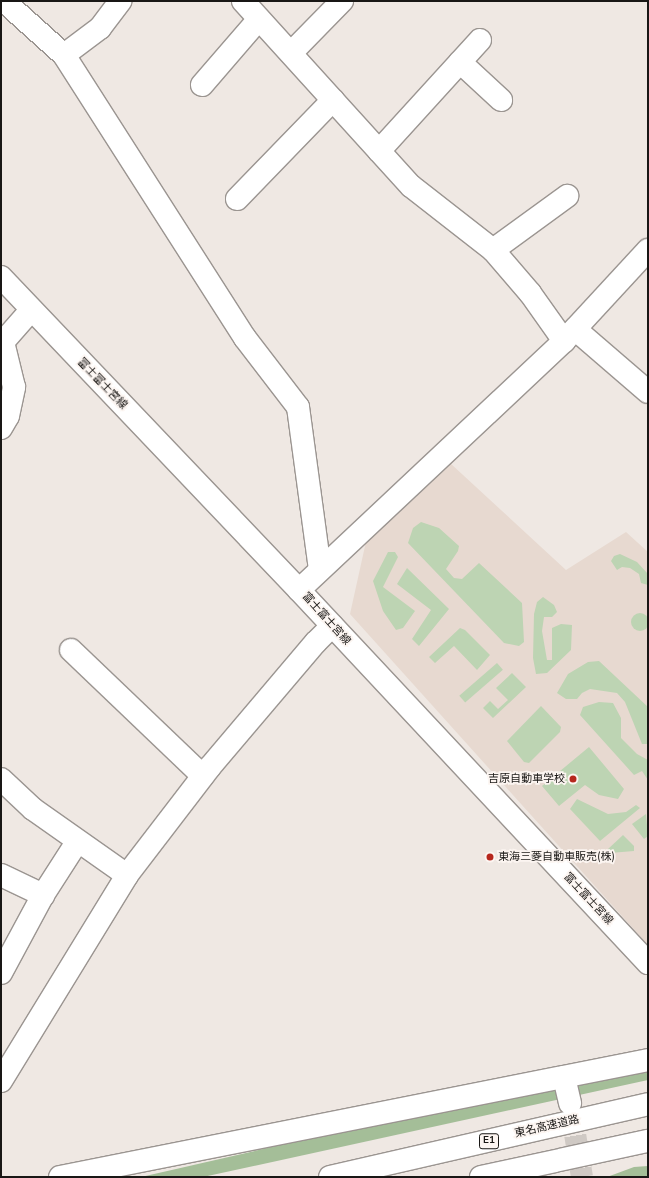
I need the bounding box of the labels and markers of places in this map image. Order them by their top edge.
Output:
place label: 吉原自動車学校 [488,772,565,786]
marker: 吉原自動車学校 [568,774,578,784]
place label: 東海三菱自動車販売(株) [498,850,615,864]
marker: 東海三菱自動車販売(株) [485,852,495,862]

